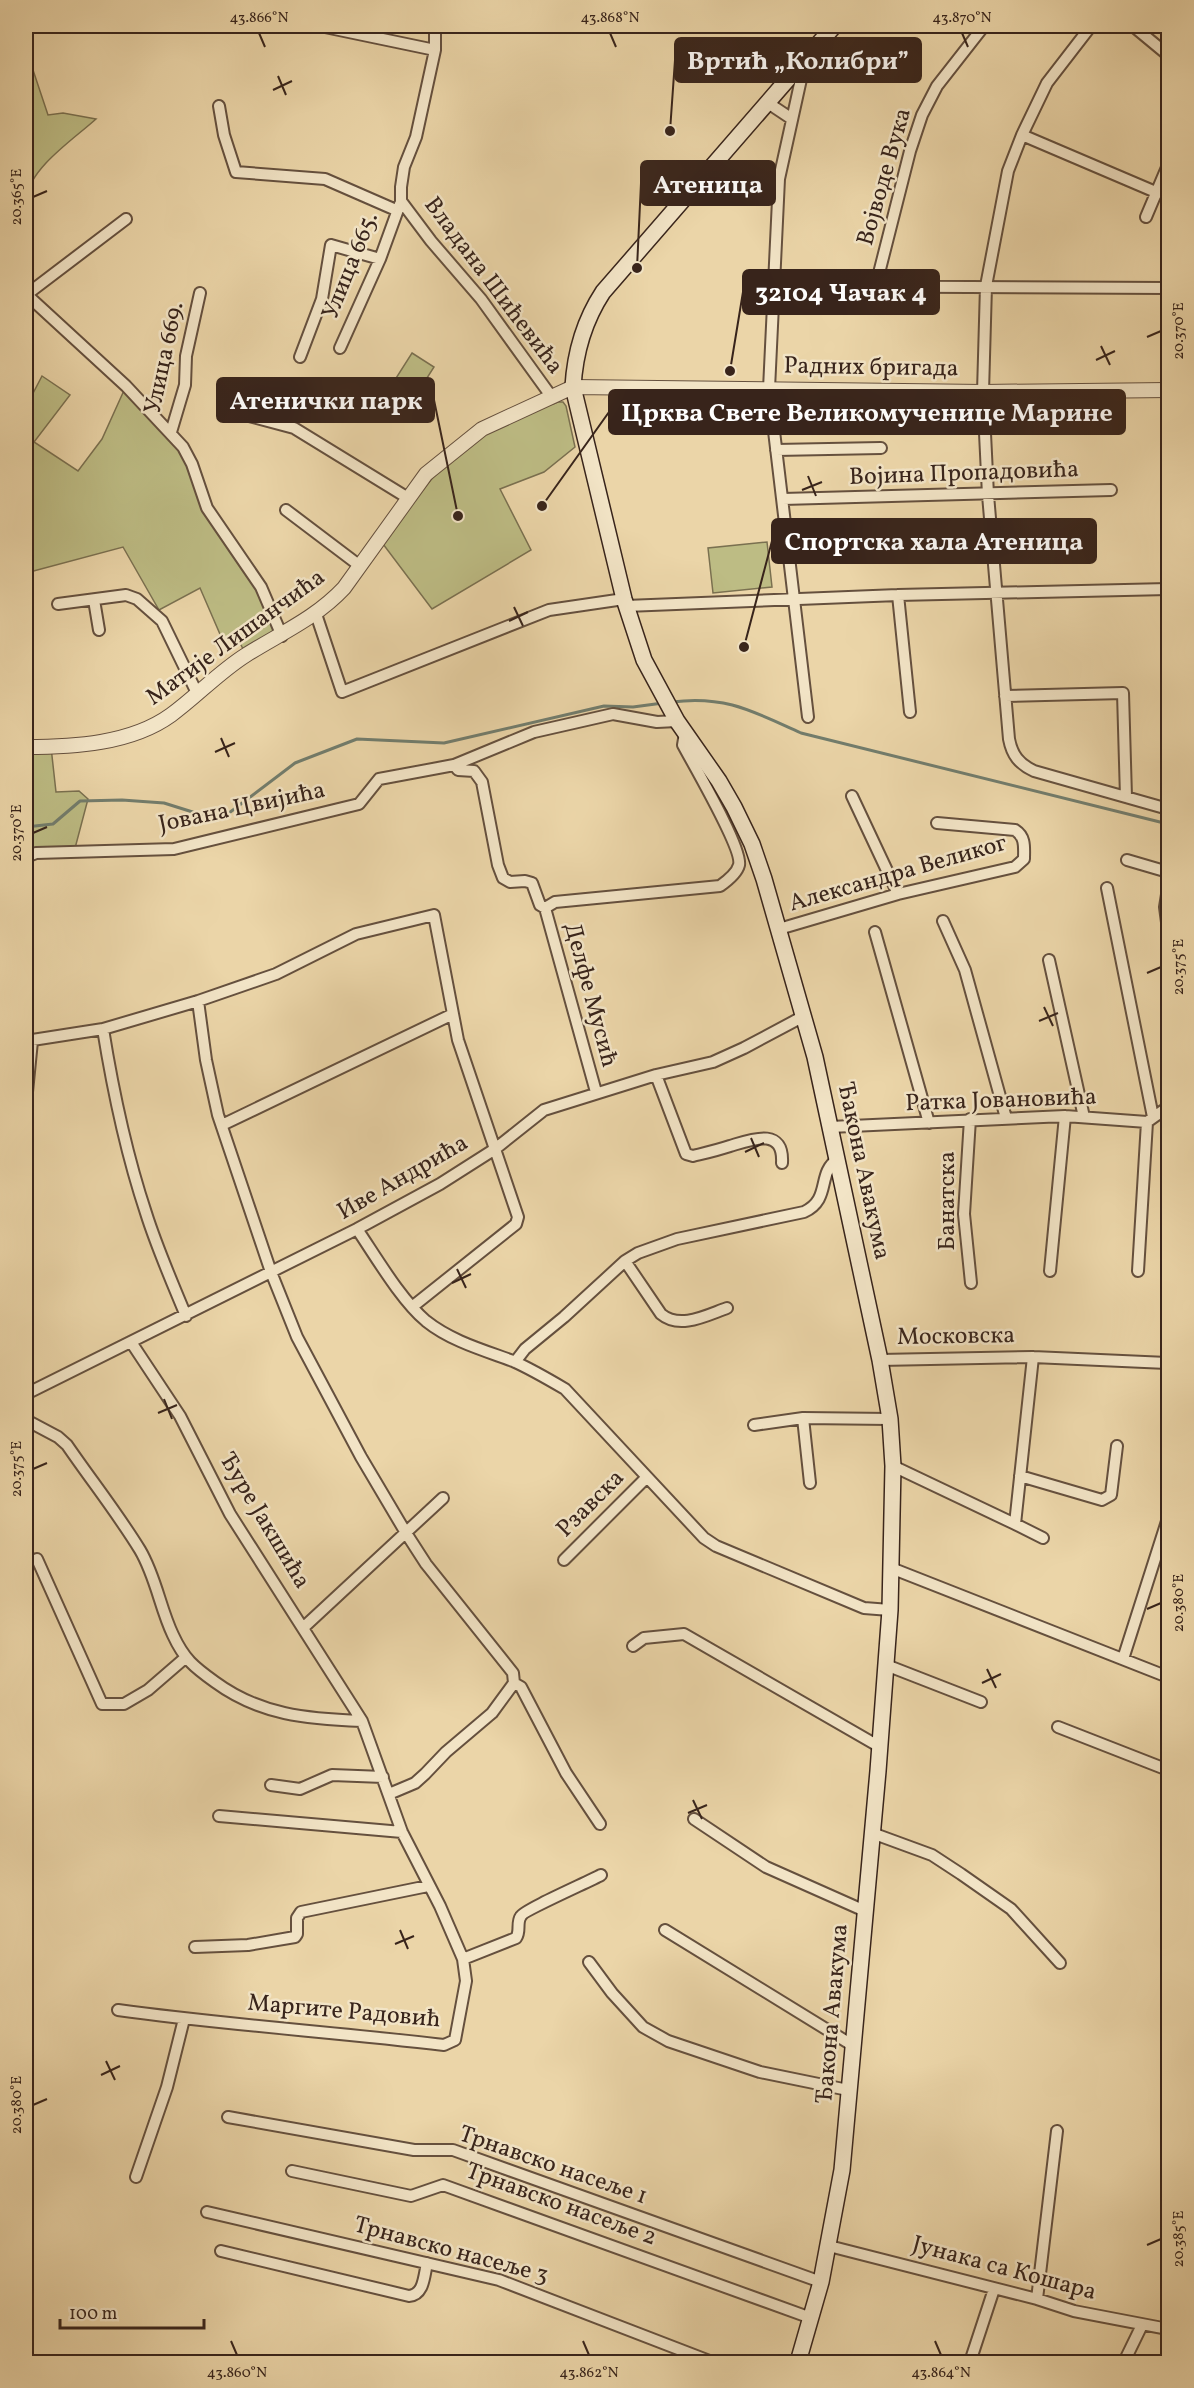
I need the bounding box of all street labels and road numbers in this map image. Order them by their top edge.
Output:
street label: Војводе Вука [849,104,921,250]
street label: Владана Шићевића [415,190,571,382]
street label: Улица 665. [314,207,388,325]
street label: Улица 669. [137,299,193,417]
street label: Радних бригада [783,349,959,387]
street label: Војина Пропадовића [848,453,1080,495]
street label: Матије Лишанчића [139,561,333,715]
street label: Јована Цвијића [156,774,328,842]
street label: Александра Великог [785,827,1011,921]
street label: Делфе Мусић [554,919,626,1071]
street label: Ђакона Авакума [828,1079,898,1263]
street label: Ратка Јовановића [905,1081,1097,1121]
street label: Иве Андрића [331,1127,475,1229]
street label: Банатска [931,1151,965,1251]
street label: Московска [897,1319,1015,1355]
street label: Ђуре Јакшића [210,1446,318,1596]
street label: Рзавска [549,1462,633,1546]
street label: Ђакона Авакума [808,1922,858,2106]
street label: Маргите Радовић [246,1987,442,2037]
street label: Трнавско насеље 1 [454,2118,652,2214]
street label: Трнавско насеље 2 [461,2155,661,2255]
street label: Трнавско насеље 3 [350,2209,552,2293]
street label: Јунака са Кошара [908,2228,1100,2310]

